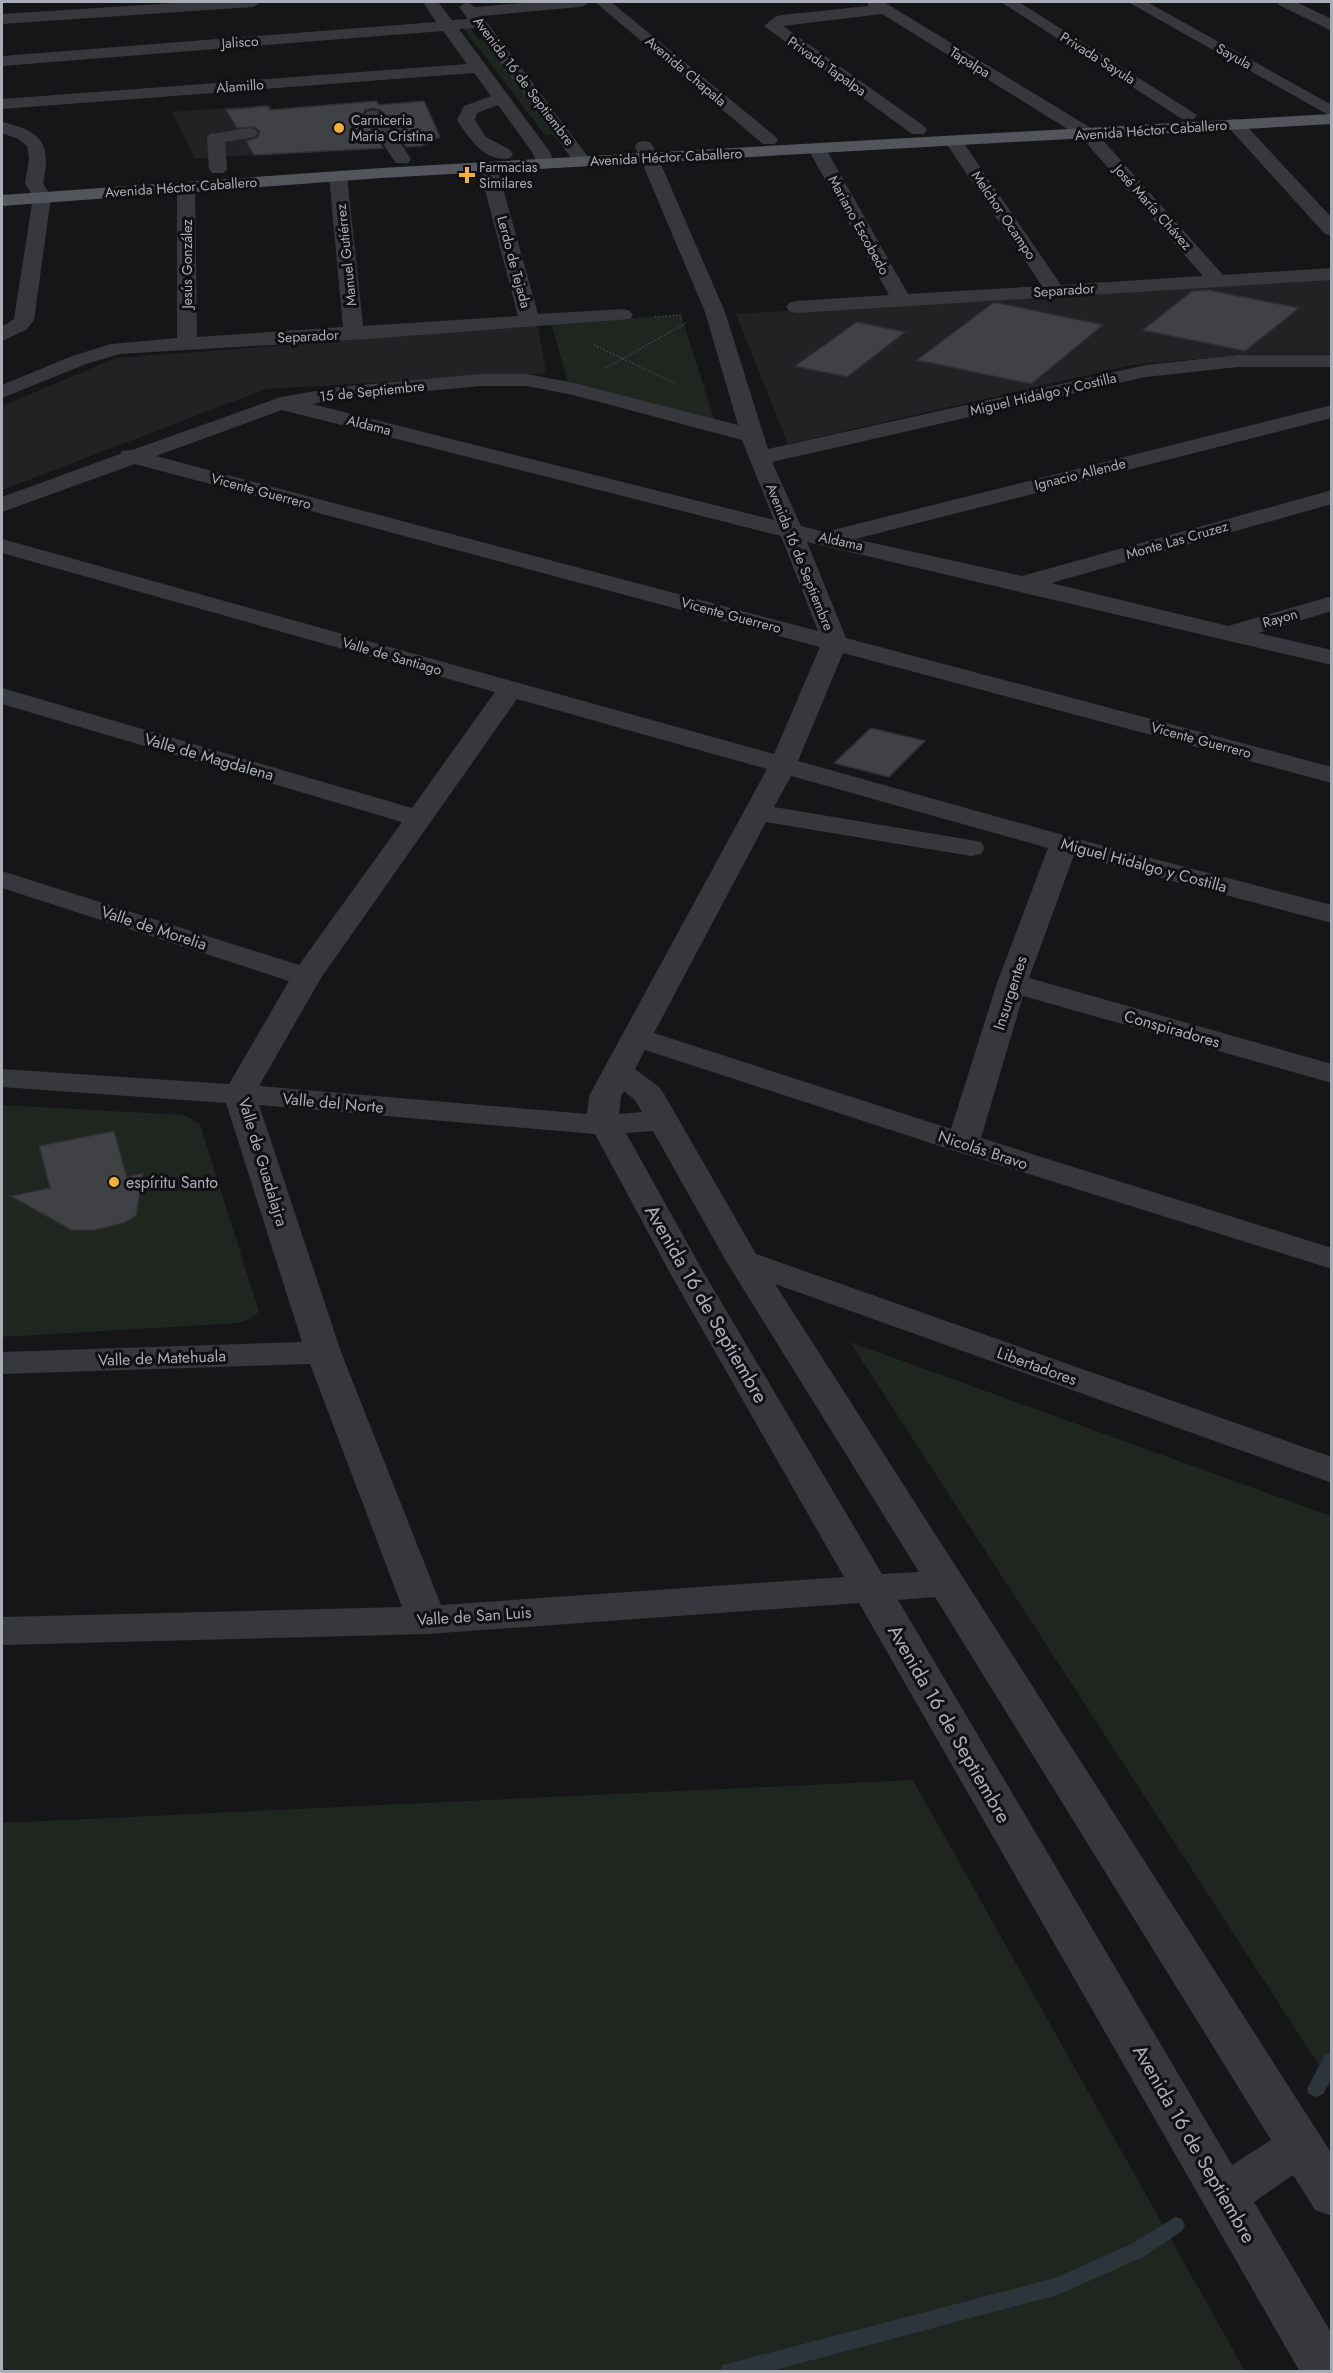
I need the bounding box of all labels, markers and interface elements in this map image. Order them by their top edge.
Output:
street label: Avenida 16 de Septiembre [469,12,579,150]
street label: Privada Sayula [1056,27,1140,89]
street label: Jalisco [219,31,259,53]
street label: Avenida Chapala [641,31,731,111]
street label: Privada Tapalpa [784,31,870,101]
street label: Sayula [1213,38,1255,74]
street label: Tapalpa [946,42,994,82]
street label: Alamillo [215,74,265,98]
place label: Carniceria Maria Cristina [351,110,433,146]
street label: Avenida Héctor Caballero [1074,115,1228,145]
marker: Carniceria Maria Cristina [332,121,346,135]
street label: Avenida Héctor Caballero [589,143,743,171]
place label: Farmacias Similares [479,157,538,193]
street label: José María Chávez [1108,158,1197,254]
street label: Melchor Ocampo [967,167,1041,264]
marker: Farmacias Similares [460,168,474,182]
street label: Avenida Héctor Caballero [104,172,258,202]
street label: Mariano Escobedo [823,172,895,279]
street label: Manuel Gutiérrez [331,202,361,307]
street label: Lerdo de Tejada [492,214,536,310]
street label: Jesús González [177,219,197,311]
street label: Separador [1033,278,1096,302]
street label: Separador [277,324,339,348]
street label: Miguel Hidalgo y Costilla [968,367,1118,421]
street label: 15 de Septiembre [318,376,426,406]
street label: Aldama [345,410,393,440]
street label: Ignacio Allende [1032,453,1128,495]
street label: Vicente Guerrero [209,468,314,514]
street label: Avenida 16 de Septiembre [761,480,839,634]
street label: Monte Las Cruzez [1124,516,1231,564]
street label: Aldama [817,527,865,555]
street label: Vicente Guerrero [679,592,784,638]
street label: Rayon [1260,604,1300,632]
street label: Valle de Santiago [340,632,445,680]
street label: Vicente Guerrero [1149,717,1254,763]
street label: Valle de Magdalena [142,728,276,786]
street label: Miguel Hidalgo y Costilla [1058,832,1230,898]
street label: Valle de Morelia [98,900,210,956]
street label: Insurgentes [987,953,1033,1033]
street label: Conspiradores [1121,1004,1223,1054]
street label: Valle del Norte [281,1087,385,1119]
street label: Valle de Guadalajra [233,1095,293,1229]
street label: Nicolás Bravo [935,1125,1031,1175]
place label: espíritu Santo [126,1171,218,1194]
marker: espíritu Santo [107,1175,121,1189]
street label: Avenida 16 de Septiembre [637,1199,775,1409]
street label: Libertadores [994,1341,1080,1391]
street label: Valle de Matehuala [98,1344,226,1372]
street label: Valle de San Luis [416,1601,532,1631]
street label: Avenida 16 de Septiembre [880,1619,1018,1829]
street label: Avenida 16 de Septiembre [1125,2039,1263,2249]

